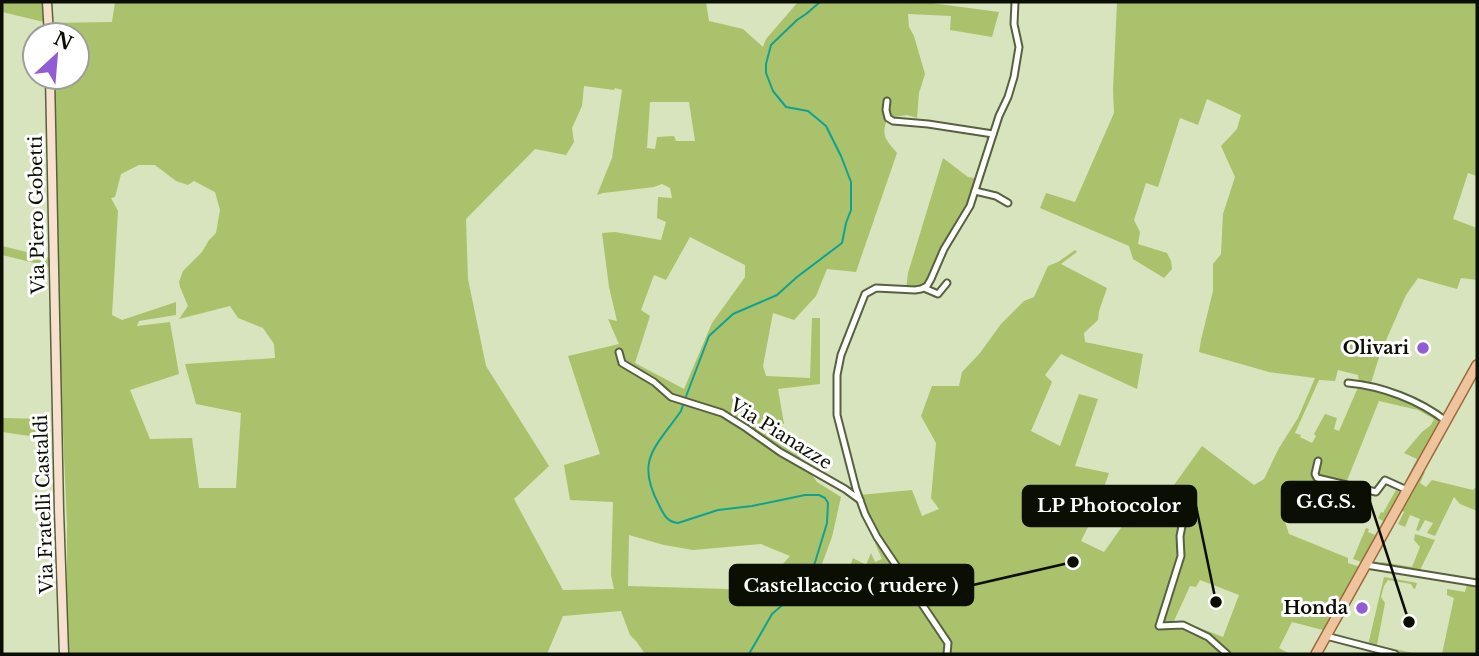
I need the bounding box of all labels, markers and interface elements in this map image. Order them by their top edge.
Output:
north arrow [21,21,91,91]
text: N [50,27,76,55]
street label: Via Piero Gobetti [25,136,49,295]
place label: Olivari [1343,337,1409,359]
marker: Olivari [1415,340,1431,356]
street label: Via Pianazze [725,393,836,474]
street label: Via Fratelli Castaldi [30,414,58,595]
callout: G.G.S. [1282,482,1370,522]
callout: LP Photocolor [1023,486,1196,526]
text: G.G.S. [1296,490,1356,513]
text: LP Photocolor [1037,494,1182,517]
callout: Castellaccio ( rudere ) [730,565,973,605]
text: Castellaccio ( rudere ) [744,574,958,597]
place label: Honda [1284,597,1349,619]
marker: Honda [1354,600,1370,616]

